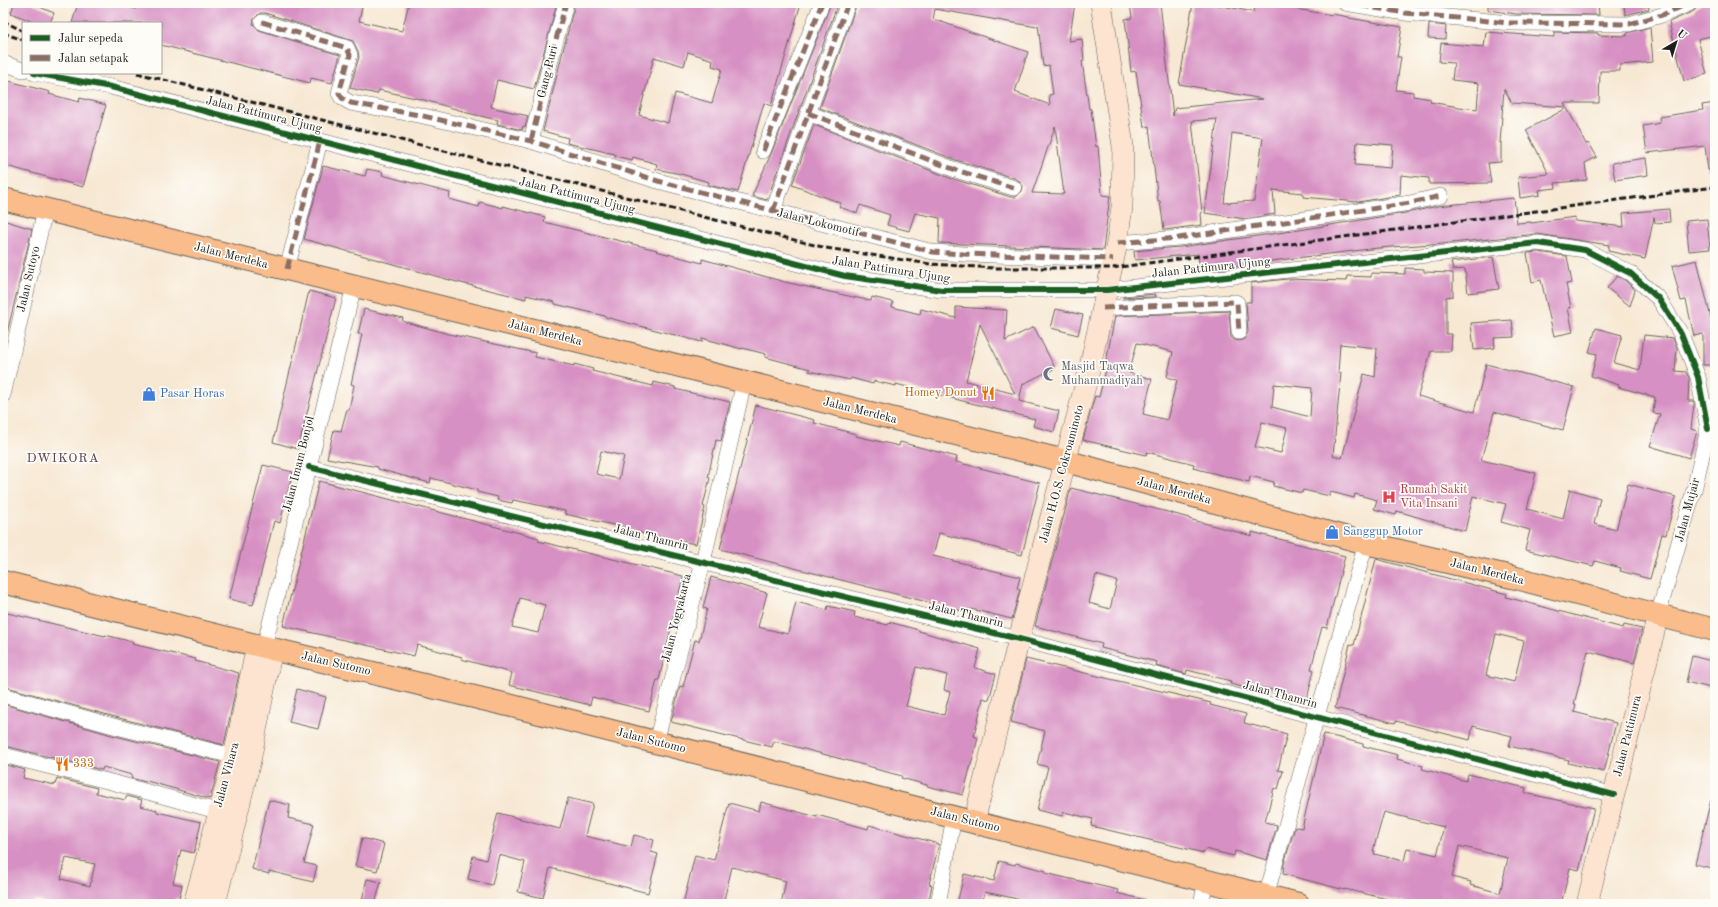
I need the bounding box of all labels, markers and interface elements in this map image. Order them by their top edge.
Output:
legend [22,22,162,74]
north arrow [1656,22,1696,62]
text: U [1674,28,1688,42]
text: Jalur sepeda [58,33,123,45]
street label: Gang Puri [536,45,560,99]
text: Jalan setapak [58,53,129,65]
street label: Jalan Pattimura Ujung [205,95,324,135]
street label: Jalan Pattimura Ujung [518,176,637,216]
street label: Jalan Lokomotif [776,207,861,239]
street label: Jalan Merdeka [193,241,269,271]
street label: Jalan Sutoyo [16,245,42,313]
street label: Jalan Pattimura Ujung [831,255,951,285]
street label: Jalan Pattimura Ujung [1151,256,1271,280]
street label: Jalan Merdeka [507,318,583,348]
place label: Masjid Taqwa Muhammadiyah [1061,361,1143,387]
mosque icon: Masjid Taqwa Muhammadiyah [1042,366,1058,382]
restaurant icon: Homey Donut [980,385,996,401]
shop icon: Pasar Horas [141,386,157,402]
place label: Homey Donut [904,387,977,399]
place label: Pasar Horas [160,388,224,400]
street label: Jalan Merdeka [822,396,898,426]
street label: Jalan H.O.S. Cokroaminoto [1038,404,1086,544]
street label: Jalan Imam Bonjol [281,415,317,513]
district label: DWIKORA [26,452,100,465]
street label: Jalan Merdeka [1136,475,1212,507]
street label: Jalan Mujair [1674,477,1702,543]
place label: Rumah Sakit Vita Insani [1400,484,1467,510]
hospital icon: Rumah Sakit Vita Insani [1381,489,1397,505]
street label: Jalan Thamrin [612,523,690,553]
shop icon: Sanggup Motor [1324,524,1340,540]
place label: Sanggup Motor [1343,526,1423,538]
street label: Jalan Merdeka [1449,557,1525,587]
street label: Jalan Yogyakarta [660,572,694,664]
street label: Jalan Thamrin [927,600,1005,630]
street label: Jalan Sutomo [300,650,372,678]
street label: Jalan Thamrin [1241,679,1319,711]
street label: Jalan Pattimura [1612,694,1644,778]
street label: Jalan Sutomo [615,727,687,755]
street label: Jalan Vihara [213,741,241,809]
restaurant icon: 333 [54,756,70,772]
place label: 333 [73,758,94,770]
street label: Jalan Sutomo [929,806,1001,834]

